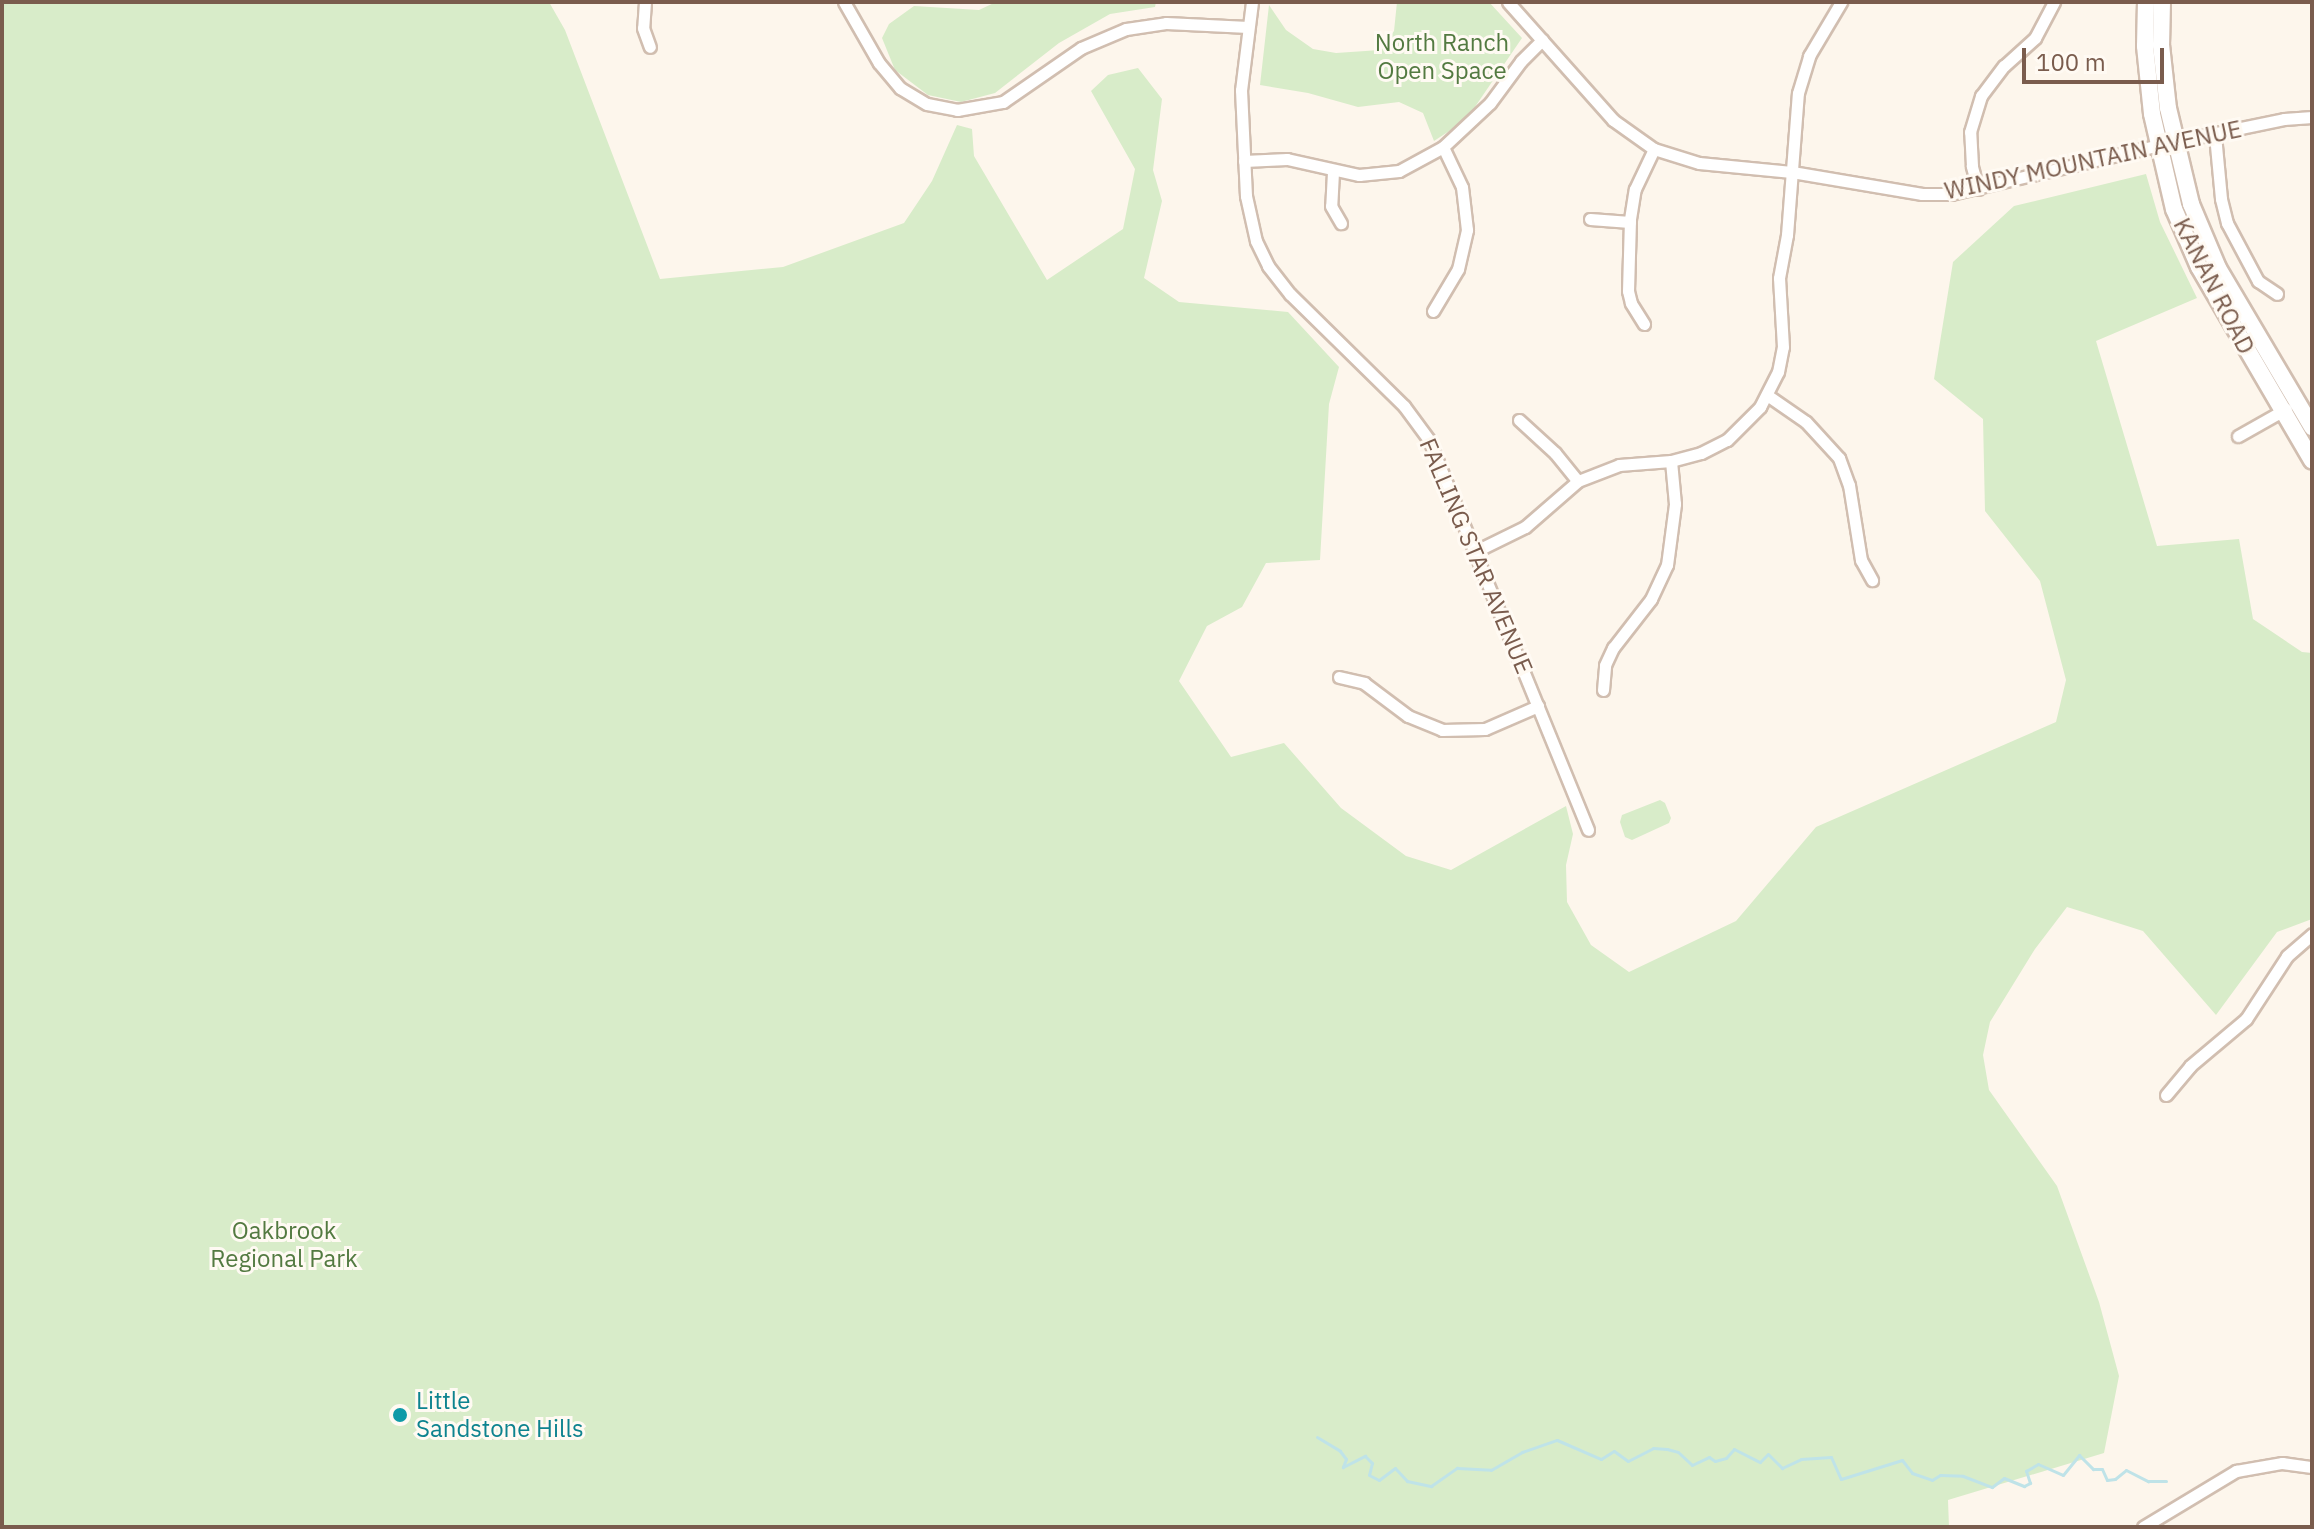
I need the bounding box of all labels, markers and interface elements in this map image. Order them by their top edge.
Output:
park label: North Ranch Open Space [1375,29,1509,85]
scale bar [2026,32,2168,82]
text: 100 m [2036,46,2106,78]
street label: WINDY MOUNTAIN AVENUE [1942,114,2244,206]
street label: KANAN ROAD [2167,213,2261,359]
street label: FALLING STAR AVENUE [1413,434,1539,678]
park label: Oakbrook Regional Park [210,1217,358,1273]
place label: Little Sandstone Hills [416,1387,584,1443]
marker: Little Sandstone Hills [391,1406,409,1424]

